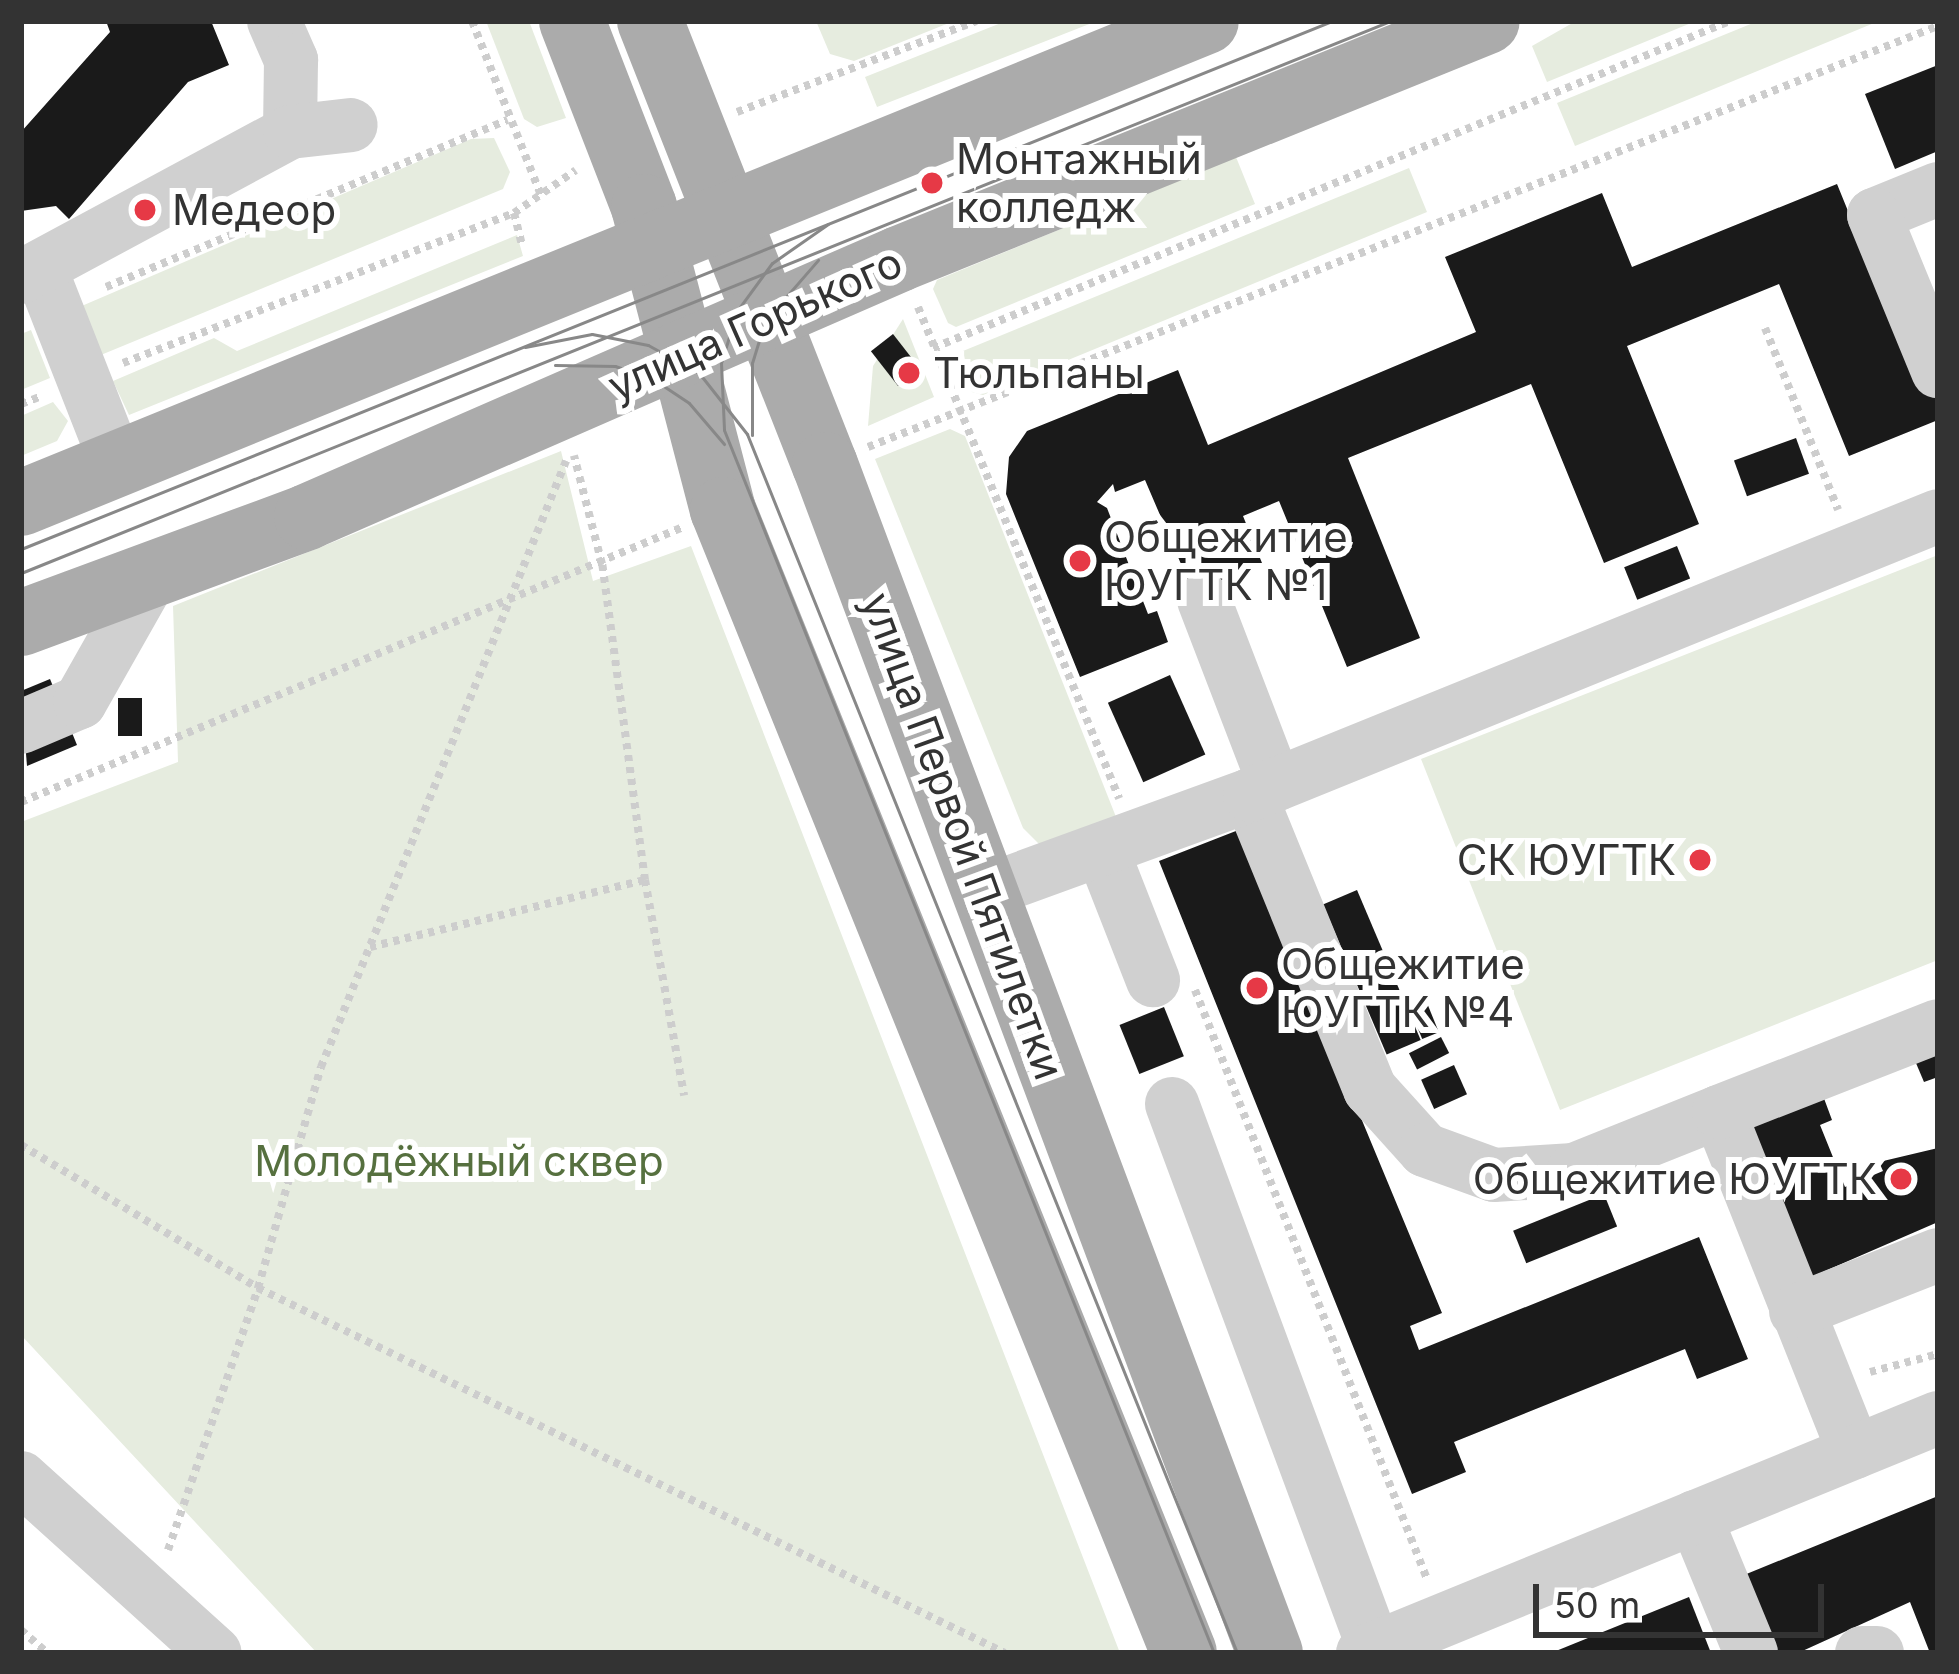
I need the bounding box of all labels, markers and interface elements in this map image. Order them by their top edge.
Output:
place label: Монтажный колледж [956,134,1202,232]
marker: Монтажный колледж [919,170,945,196]
place label: Медеор [172,185,336,235]
marker: Медеор [129,194,161,226]
street label: улица Горького [600,237,910,411]
place label: Тюльпаны [933,348,1145,398]
marker: Тюльпаны [896,360,922,386]
place label: Общежитие ЮУГТК №1 [1104,512,1348,610]
marker: Общежитие ЮУГТК №1 [1067,548,1093,574]
street label: улица Первой Пятилетки [851,586,1075,1086]
place label: СК ЮУГТК [1457,835,1676,885]
marker: СК ЮУГТК [1687,847,1713,873]
place label: Общежитие ЮУГТК №4 [1281,939,1525,1038]
marker: Общежитие ЮУГТК №4 [1244,975,1270,1001]
park label: Молодёжный сквер [254,1136,664,1186]
place label: Общежитие ЮУГТК [1473,1154,1877,1204]
marker: Общежитие ЮУГТК [1888,1166,1914,1192]
scale bar [1539,1560,1830,1634]
text: 50 m [1554,1583,1640,1627]

